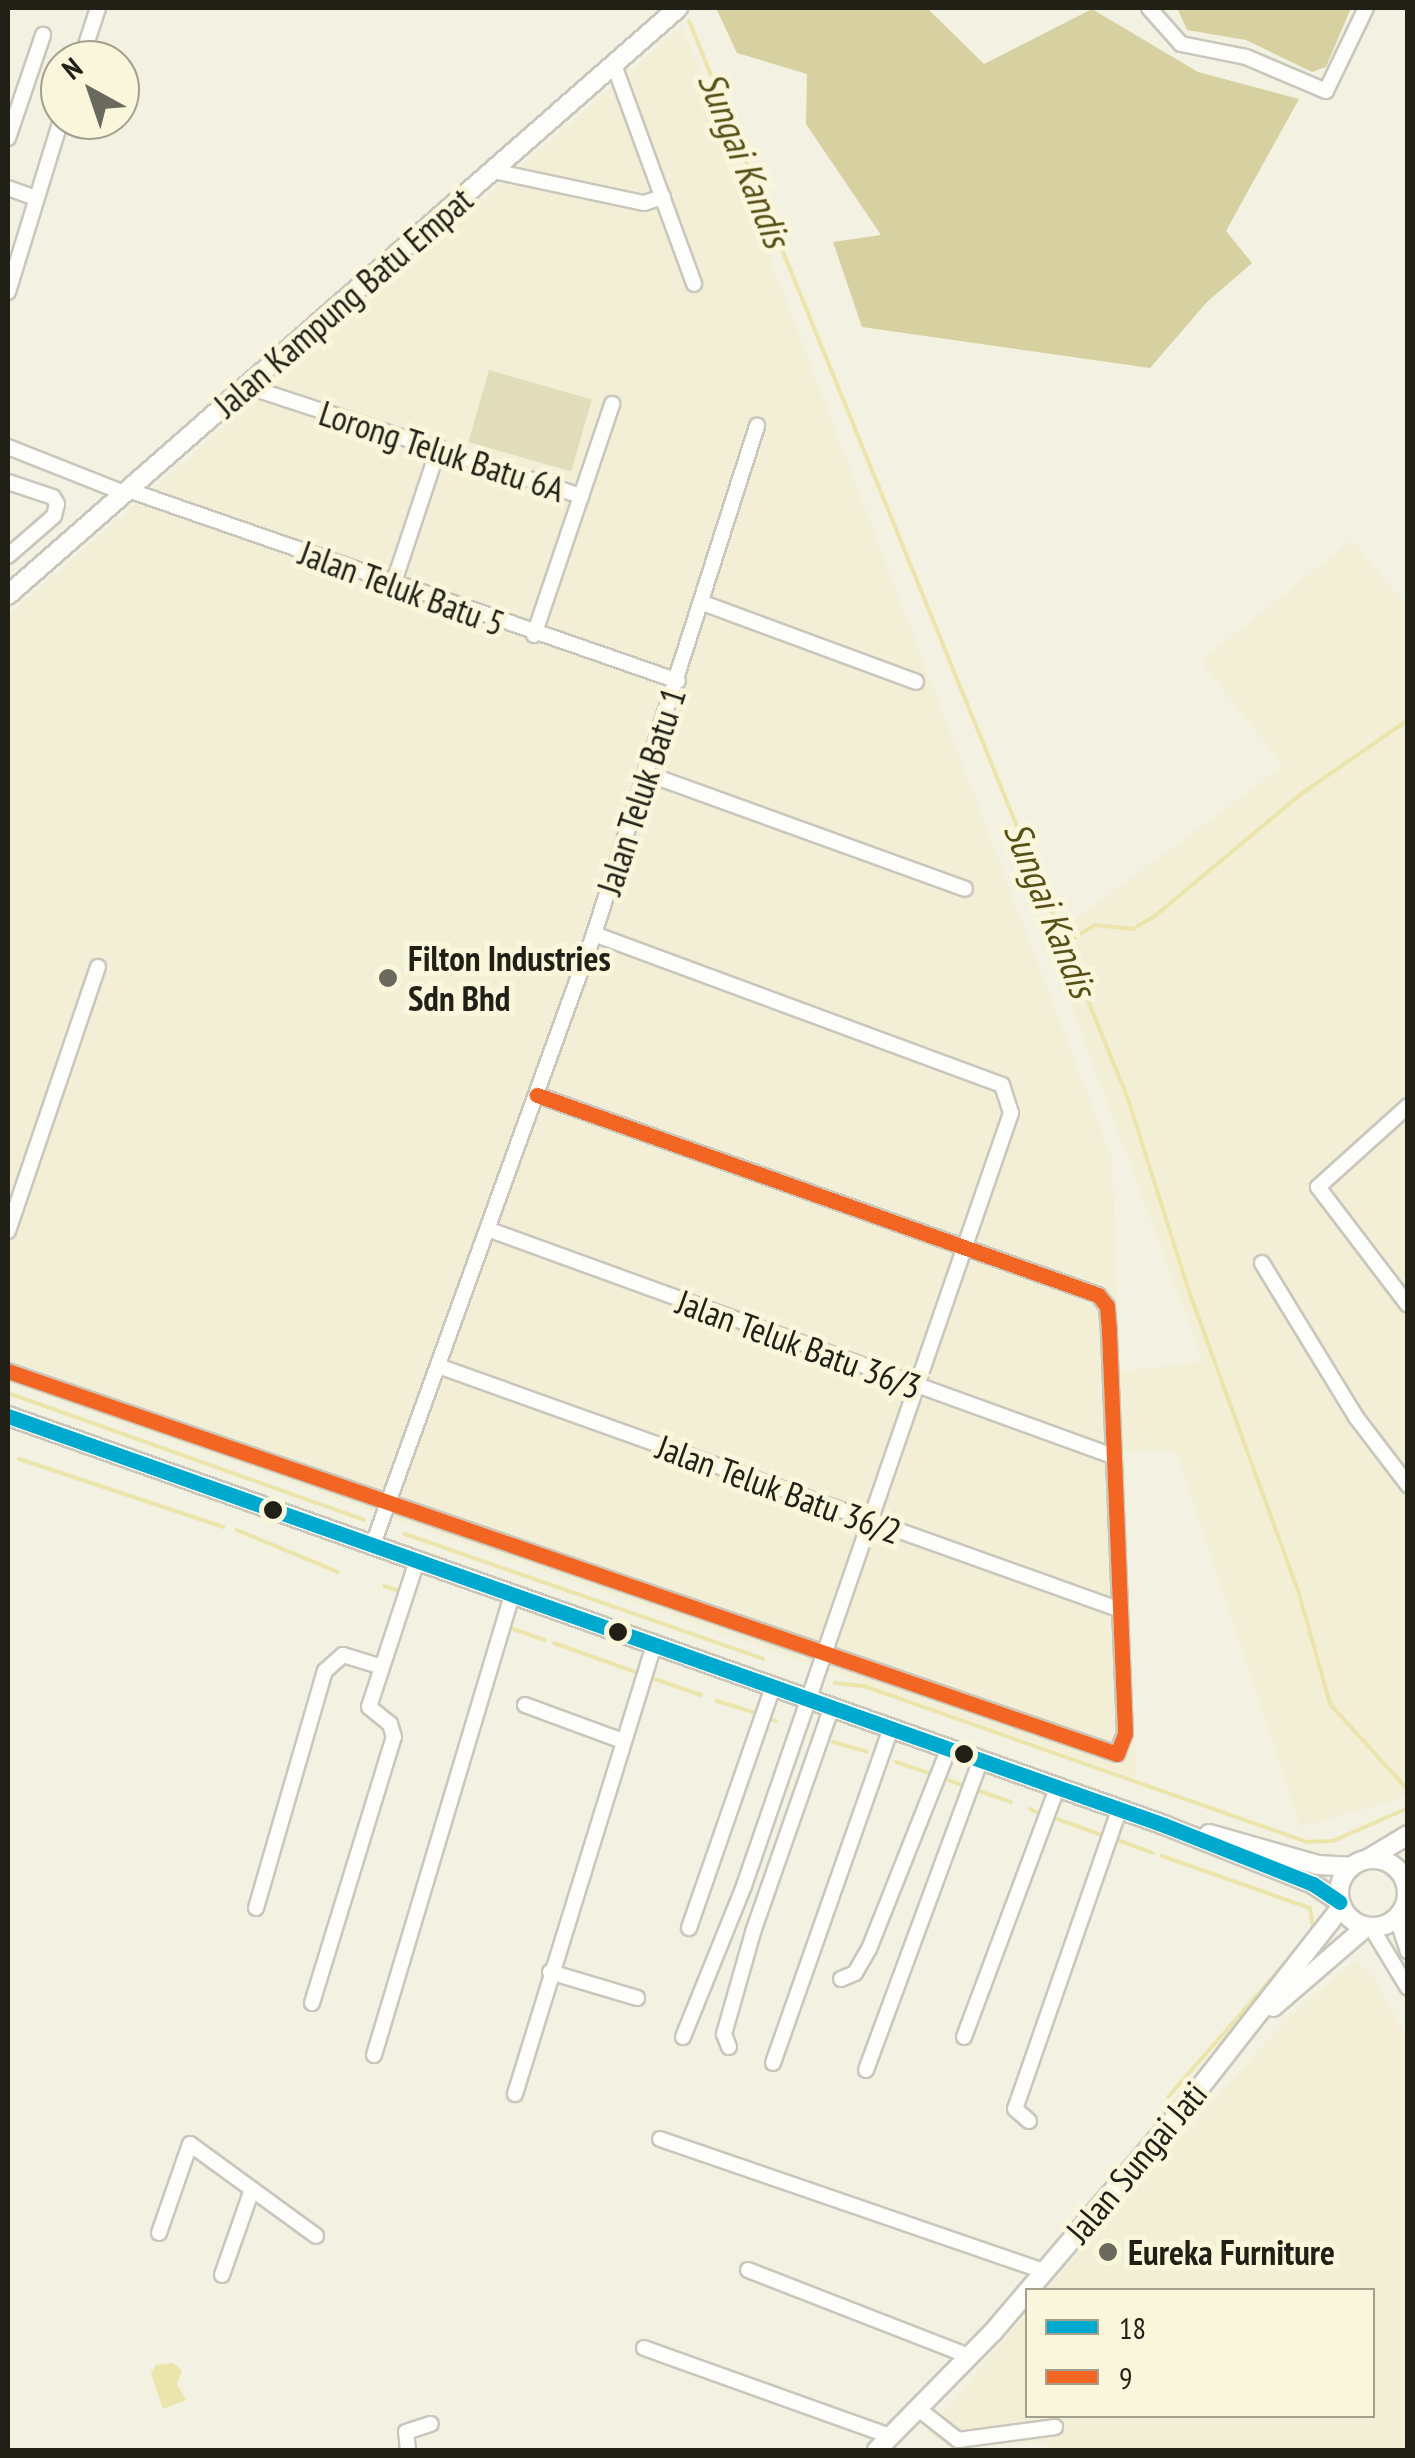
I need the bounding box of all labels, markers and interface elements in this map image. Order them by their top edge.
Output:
north arrow [40,40,140,140]
text: N [54,49,89,87]
water label: Sungai Kandis [689,65,801,253]
street label: Jalan Kampung Batu Empat [205,178,481,426]
street label: Lorong Teluk Batu 6A [313,391,571,511]
street label: Jalan Teluk Batu 5 [293,531,511,645]
street label: Jalan Teluk Batu 1 [588,681,694,901]
water label: Sungai Kandis [995,815,1107,1003]
place label: Filton Industries Sdn Bhd [408,937,611,1019]
marker: Filton Industries Sdn Bhd [377,967,399,989]
street label: Jalan Teluk Batu 36/3 [670,1280,928,1408]
street label: Jalan Teluk Batu 36/2 [650,1425,908,1553]
unlabelled marker [263,1500,283,1520]
unlabelled marker [608,1622,628,1642]
unlabelled marker [954,1744,974,1764]
street label: Jalan Sungai Jati [1057,2073,1215,2251]
place label: Eureka Furniture [1128,2231,1335,2273]
marker: Eureka Furniture [1097,2241,1119,2263]
legend [1025,2288,1375,2418]
text: 18 [1119,2308,1146,2347]
text: 9 [1119,2358,1133,2397]

